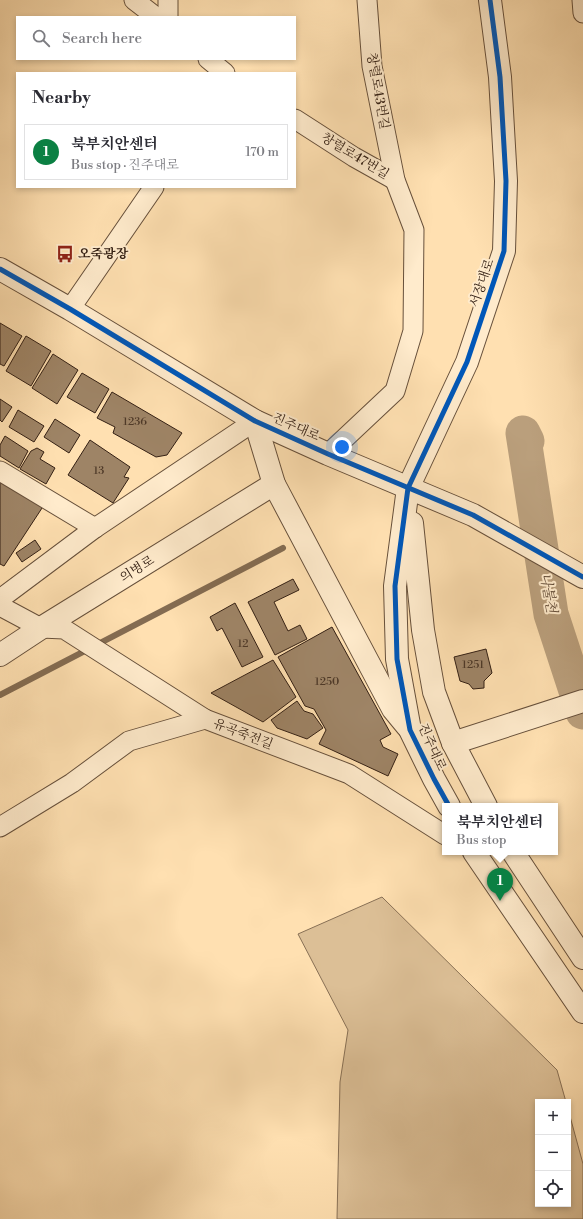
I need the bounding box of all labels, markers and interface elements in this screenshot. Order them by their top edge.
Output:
search box [16,16,296,60]
icon: search [30,27,52,49]
text: Search here [62,29,142,48]
street label: 창렬로43번길 [363,51,393,131]
text: Nearby [32,87,91,109]
street label: 창렬로47번길 [318,129,392,183]
text: 북부치안센터 [71,135,158,154]
text: 1 [43,144,49,160]
text: 170 m [245,144,279,160]
text: Bus stop · 진주대로 [71,157,179,173]
bus stop icon: 오죽광장 [55,244,75,264]
place label: 오죽광장 [78,246,129,262]
street label: 서장대로 [466,256,498,309]
street label: 진주대로 [270,409,323,445]
house number: 1236 [123,415,147,429]
your location [332,437,352,457]
house number: 13 [94,464,104,478]
street label: 의병로 [117,552,158,586]
water label: 나불천 [536,571,561,616]
house number: 12 [237,637,249,651]
house number: 1251 [462,658,484,672]
house number: 1250 [315,675,339,689]
street label: 유곡죽전길 [211,715,275,753]
street label: 진주대로 [414,721,450,774]
popup [442,803,558,855]
text: 북부치안센터 [457,813,543,832]
text: Bus stop [457,832,507,848]
pin: 1 [487,868,513,901]
map controls [535,1099,571,1207]
button: + [535,1099,571,1135]
button: − [535,1135,571,1171]
button: locate [535,1171,571,1207]

